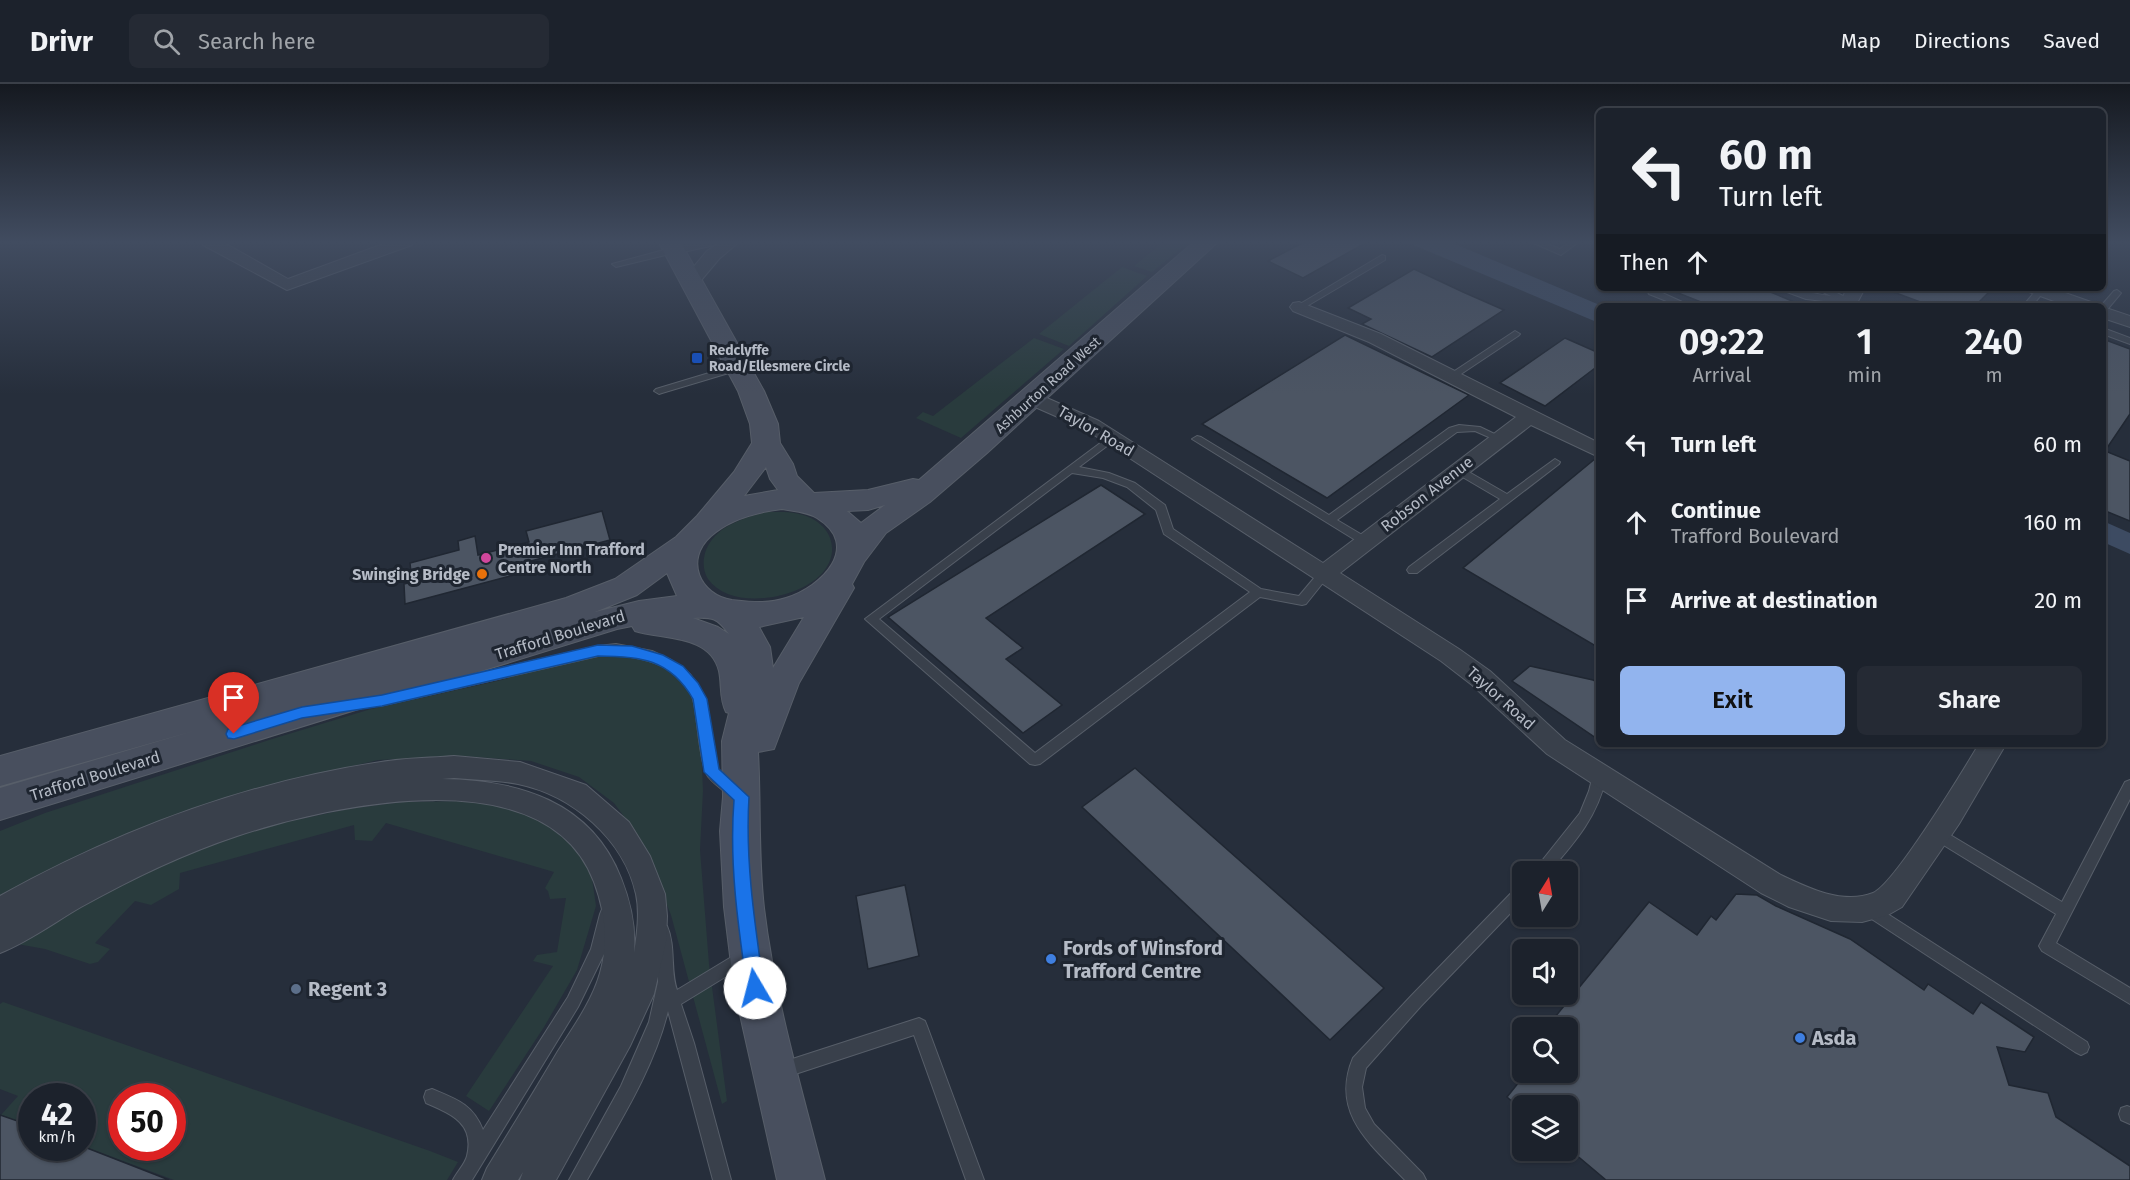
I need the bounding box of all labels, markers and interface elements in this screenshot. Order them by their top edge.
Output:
search box [129,14,549,68]
text: Drivr [30,25,93,58]
icon: search [150,25,183,58]
text: Search here [198,28,315,55]
text: Map [1841,28,1881,54]
text: Directions [1914,28,2010,54]
text: Saved [2043,28,2100,54]
text: 60 m [1719,130,1813,180]
icon: left [1620,132,1698,210]
text: Turn left [1719,181,1822,213]
icon: ahead [1681,246,1714,279]
text: Then [1620,249,1669,276]
text: 09:22 [1679,320,1765,364]
text: 1 [1857,320,1873,364]
text: 240 [1965,320,2023,364]
street label: Ashburton Road West [992,332,1105,437]
place label: Redclyffe Road/Ellesmere Circle [709,342,851,375]
marker: Redclyffe Road/Ellesmere Circle [690,351,704,365]
text: Arrival [1692,363,1751,387]
text: min [1848,363,1882,387]
text: m [1985,363,2003,387]
street label: Taylor Road [1054,402,1138,460]
icon: left [1620,428,1653,461]
text: Turn left [1671,431,1756,458]
text: 60 m [2033,431,2082,458]
street label: Robson Avenue [1377,452,1477,536]
text: Continue [1671,497,1761,524]
icon: ahead [1620,506,1653,539]
text: 160 m [2024,509,2082,536]
text: Trafford Boulevard [1671,524,1839,548]
place label: Premier Inn Trafford Centre North [498,540,645,577]
marker: Premier Inn Trafford Centre North [479,551,493,565]
place label: Swinging Bridge [352,565,470,584]
marker: Swinging Bridge [475,567,489,581]
icon: arrive [1620,584,1653,617]
text: Arrive at destination [1671,587,1878,614]
text: 20 m [2034,587,2082,614]
street label: Trafford Boulevard [493,606,627,664]
street label: Taylor Road [1463,662,1539,734]
button: Exit [1620,666,1845,735]
button: Share [1857,666,2082,735]
pin [208,672,259,734]
icon: arrive [217,681,250,714]
street label: Trafford Boulevard [28,747,162,805]
north arrow [1512,861,1578,927]
map controls [1512,861,1578,1161]
place label: Fords of Winsford Trafford Centre [1063,936,1223,983]
button: sound [1512,939,1578,1005]
marker: Fords of Winsford Trafford Centre [1044,952,1058,966]
position arrow [723,956,787,1020]
place label: Regent 3 [308,977,387,1001]
marker: Regent 3 [289,982,303,996]
button: search [1512,1017,1578,1083]
place label: Asda [1811,1026,1856,1050]
marker: Asda [1793,1031,1807,1045]
speed limit sign: 50 [108,1083,186,1161]
button: layers [1512,1095,1578,1161]
text: 42 [41,1097,73,1133]
text: km/h [38,1128,76,1146]

